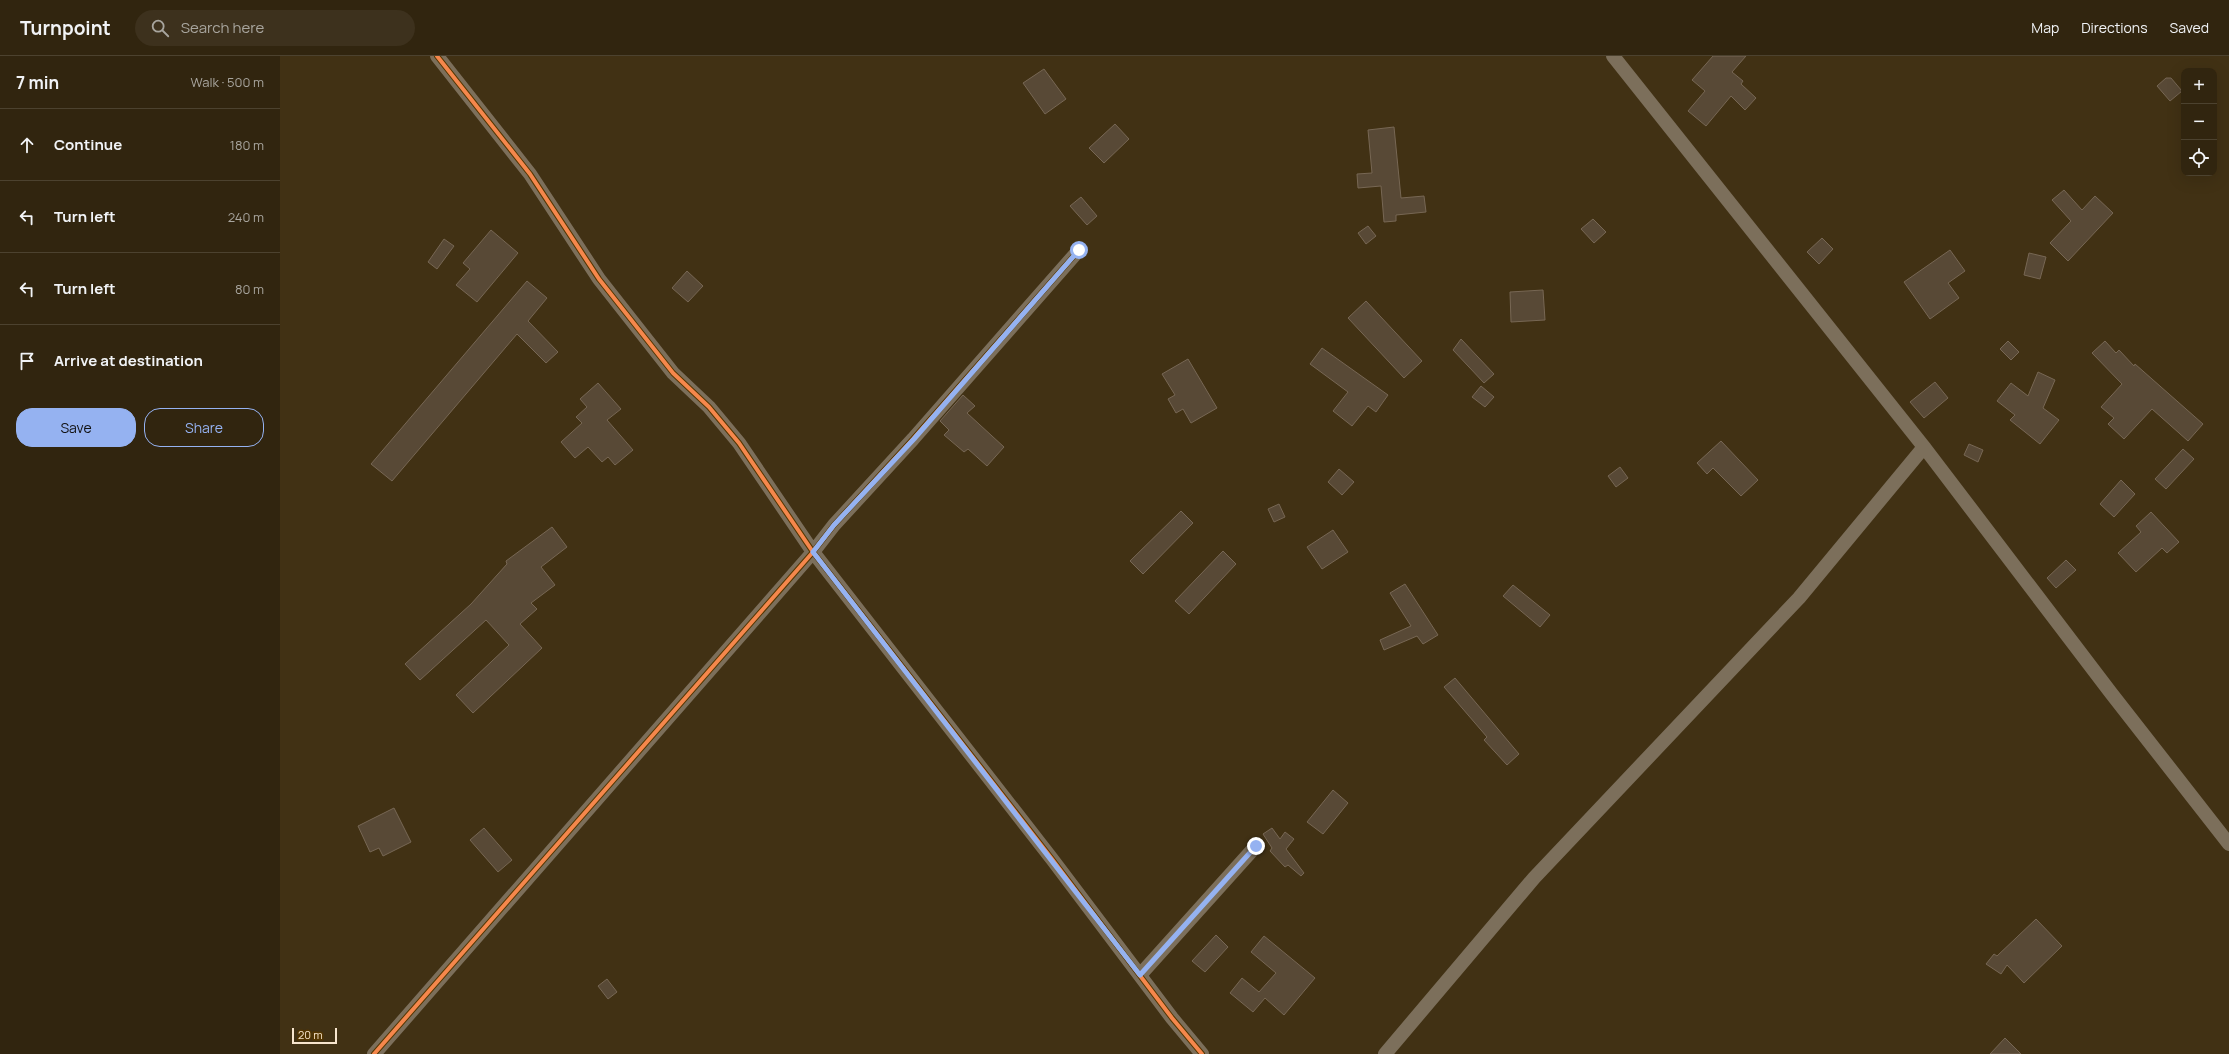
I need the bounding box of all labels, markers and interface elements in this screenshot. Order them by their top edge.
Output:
search box [135,10,415,46]
text: Turnpoint [20,15,111,41]
icon: search [149,17,171,39]
text: Search here [181,17,264,38]
text: Map [2031,18,2059,37]
text: Directions [2081,18,2148,37]
text: Saved [2170,18,2209,37]
map controls [2181,68,2217,176]
button: + [2181,68,2217,104]
text: 7 min [16,71,59,94]
text: Walk · 500 m [191,73,264,91]
button: − [2181,104,2217,140]
icon: ahead [16,134,38,156]
text: Continue [54,134,122,155]
text: 180 m [230,136,264,154]
button: locate [2181,140,2217,176]
icon: left [16,206,38,228]
text: Turn left [54,206,116,227]
text: 240 m [228,208,264,226]
route start [1070,241,1088,259]
icon: left [16,278,38,300]
text: Turn left [54,278,116,299]
text: 80 m [235,280,264,298]
icon: arrive [16,350,38,372]
text: Arrive at destination [54,350,203,371]
button: Save [16,408,136,447]
button: Share [144,408,264,447]
route end [1247,837,1265,855]
scale bar [292,1026,337,1045]
text: 20 m [298,1027,323,1042]

